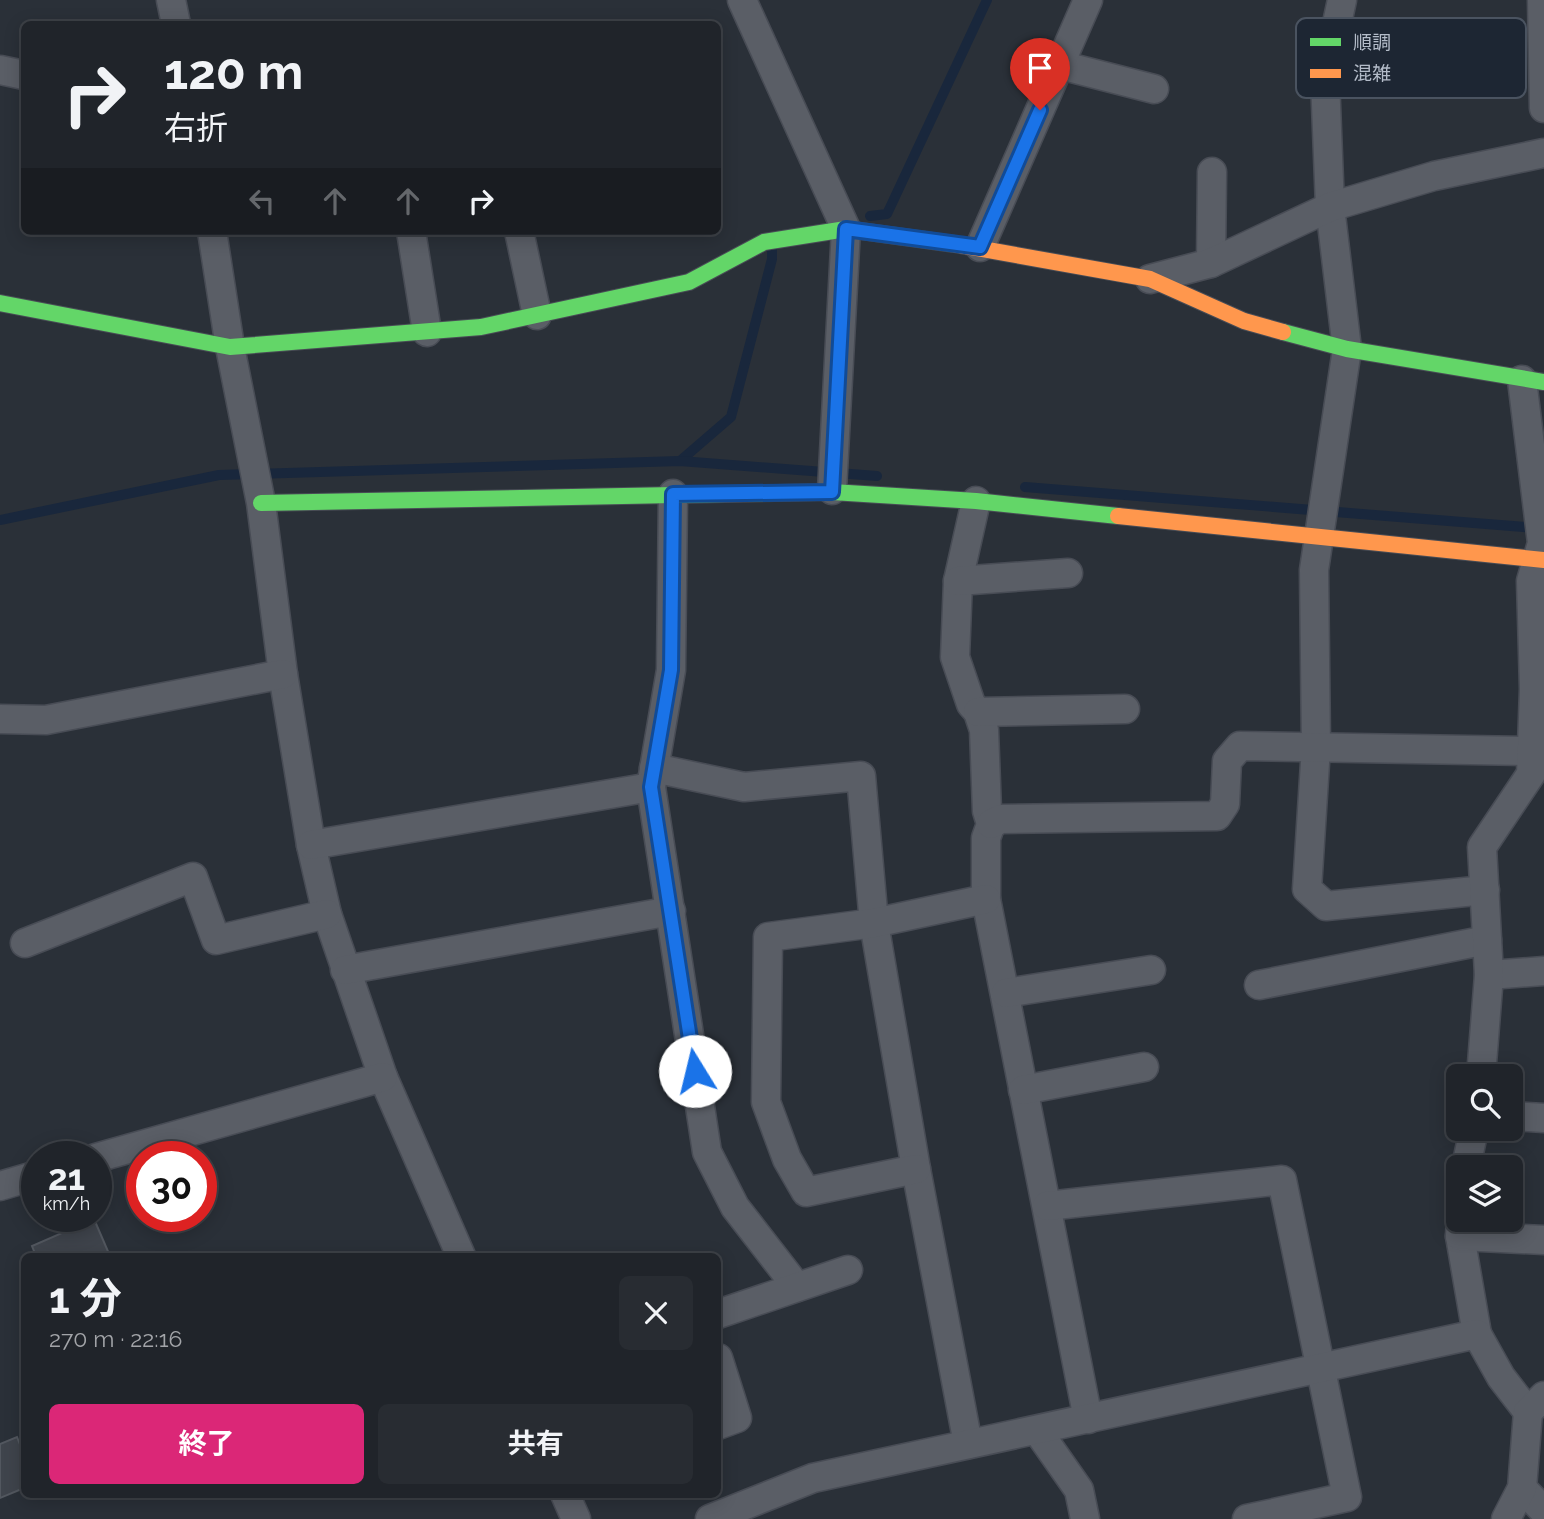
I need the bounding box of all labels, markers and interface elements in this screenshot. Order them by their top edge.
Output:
legend [1296,18,1526,98]
text: 順調 [1353,31,1391,53]
pin [1010,38,1070,110]
text: 120 m [164,43,303,100]
icon: right [49,49,140,140]
icon: arrive [1021,49,1059,87]
text: 混雑 [1353,62,1391,84]
text: 右折 [164,109,228,146]
icon: left [243,182,281,220]
icon: ahead [316,182,354,220]
icon: ahead [389,182,427,220]
icon: right [462,182,500,220]
position arrow [658,1034,732,1108]
map controls [1446,1064,1523,1232]
button: search [1446,1064,1523,1141]
speed limit sign: 30 [126,1141,217,1232]
button: layers [1446,1155,1523,1232]
text: 21 [48,1157,85,1198]
text: km/h [43,1193,90,1214]
text: 1 分 [49,1274,122,1323]
button: close [619,1276,693,1350]
text: 270 m · 22:16 [49,1325,182,1352]
button: 終了 [49,1404,364,1484]
button: 共有 [378,1404,693,1484]

